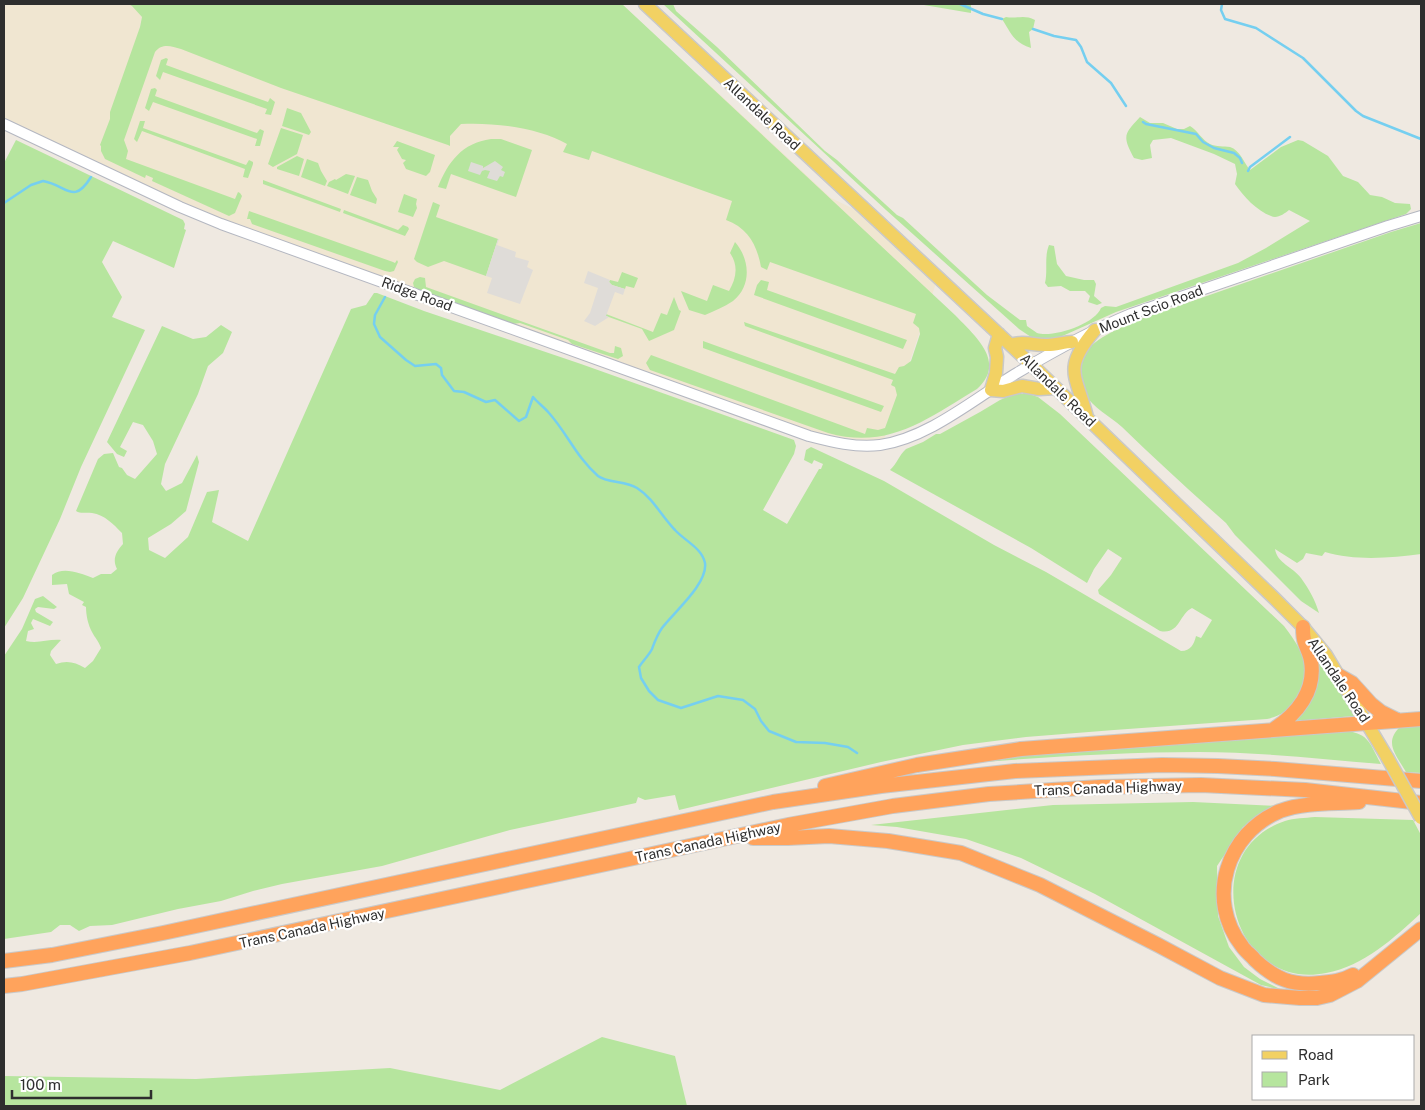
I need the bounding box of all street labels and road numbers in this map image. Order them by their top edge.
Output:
street label: Allandale Road [721,75,803,153]
street label: Ridge Road [379,274,455,314]
street label: Mount Scio Road [1097,282,1205,336]
street label: Allandale Road [1017,350,1099,430]
street label: Allandale Road [1305,635,1373,725]
street label: Trans Canada Highway [1034,777,1183,799]
street label: Trans Canada Highway [634,819,783,865]
street label: Trans Canada Highway [238,905,387,951]

